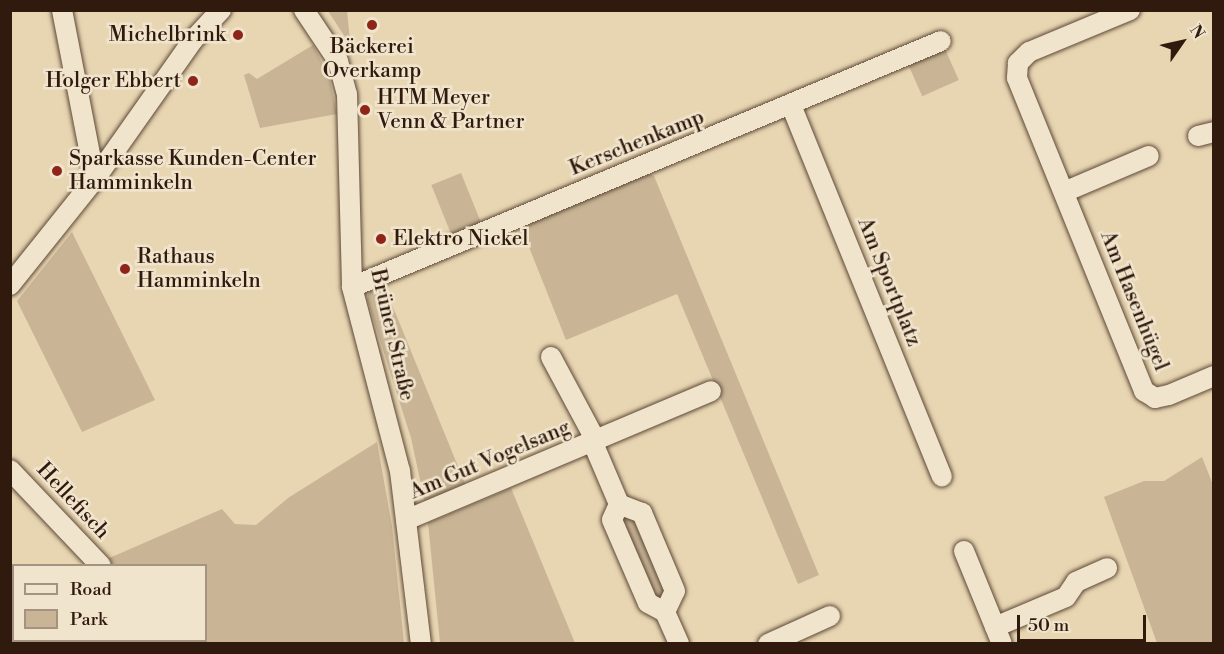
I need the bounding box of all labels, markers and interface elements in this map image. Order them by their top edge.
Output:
north arrow [1152,12,1212,72]
marker: Bäckerei Overkamp [365,18,379,32]
text: N [1185,21,1209,43]
place label: Michelbrink [109,22,226,48]
marker: Michelbrink [231,28,245,42]
place label: Bäckerei Overkamp [323,34,421,84]
place label: Holger Ebbert [45,68,181,94]
marker: Holger Ebbert [186,74,200,88]
place label: HTM Meyer Venn & Partner [377,85,525,135]
marker: HTM Meyer Venn & Partner [358,103,372,117]
street label: Kerschenkamp [566,105,708,181]
place label: Sparkasse Kunden-Center Hamminkeln [69,146,317,196]
marker: Sparkasse Kunden-Center Hamminkeln [50,164,64,178]
street label: Am Sportplatz [852,214,926,350]
place label: Elektro Nickel [393,226,528,252]
street label: Am Hasenhügel [1094,227,1174,375]
marker: Elektro Nickel [374,232,388,246]
place label: Rathaus Hamminkeln [137,244,261,294]
marker: Rathaus Hamminkeln [118,262,132,276]
street label: Brüner Straße [365,267,419,403]
street label: Am Gut Vogelsang [406,415,574,505]
street label: Hellefisch [31,457,115,545]
legend [12,564,207,642]
text: Road [70,578,112,601]
scale bar [1020,603,1149,641]
text: Park [70,608,107,631]
text: 50 m [1028,614,1069,637]

